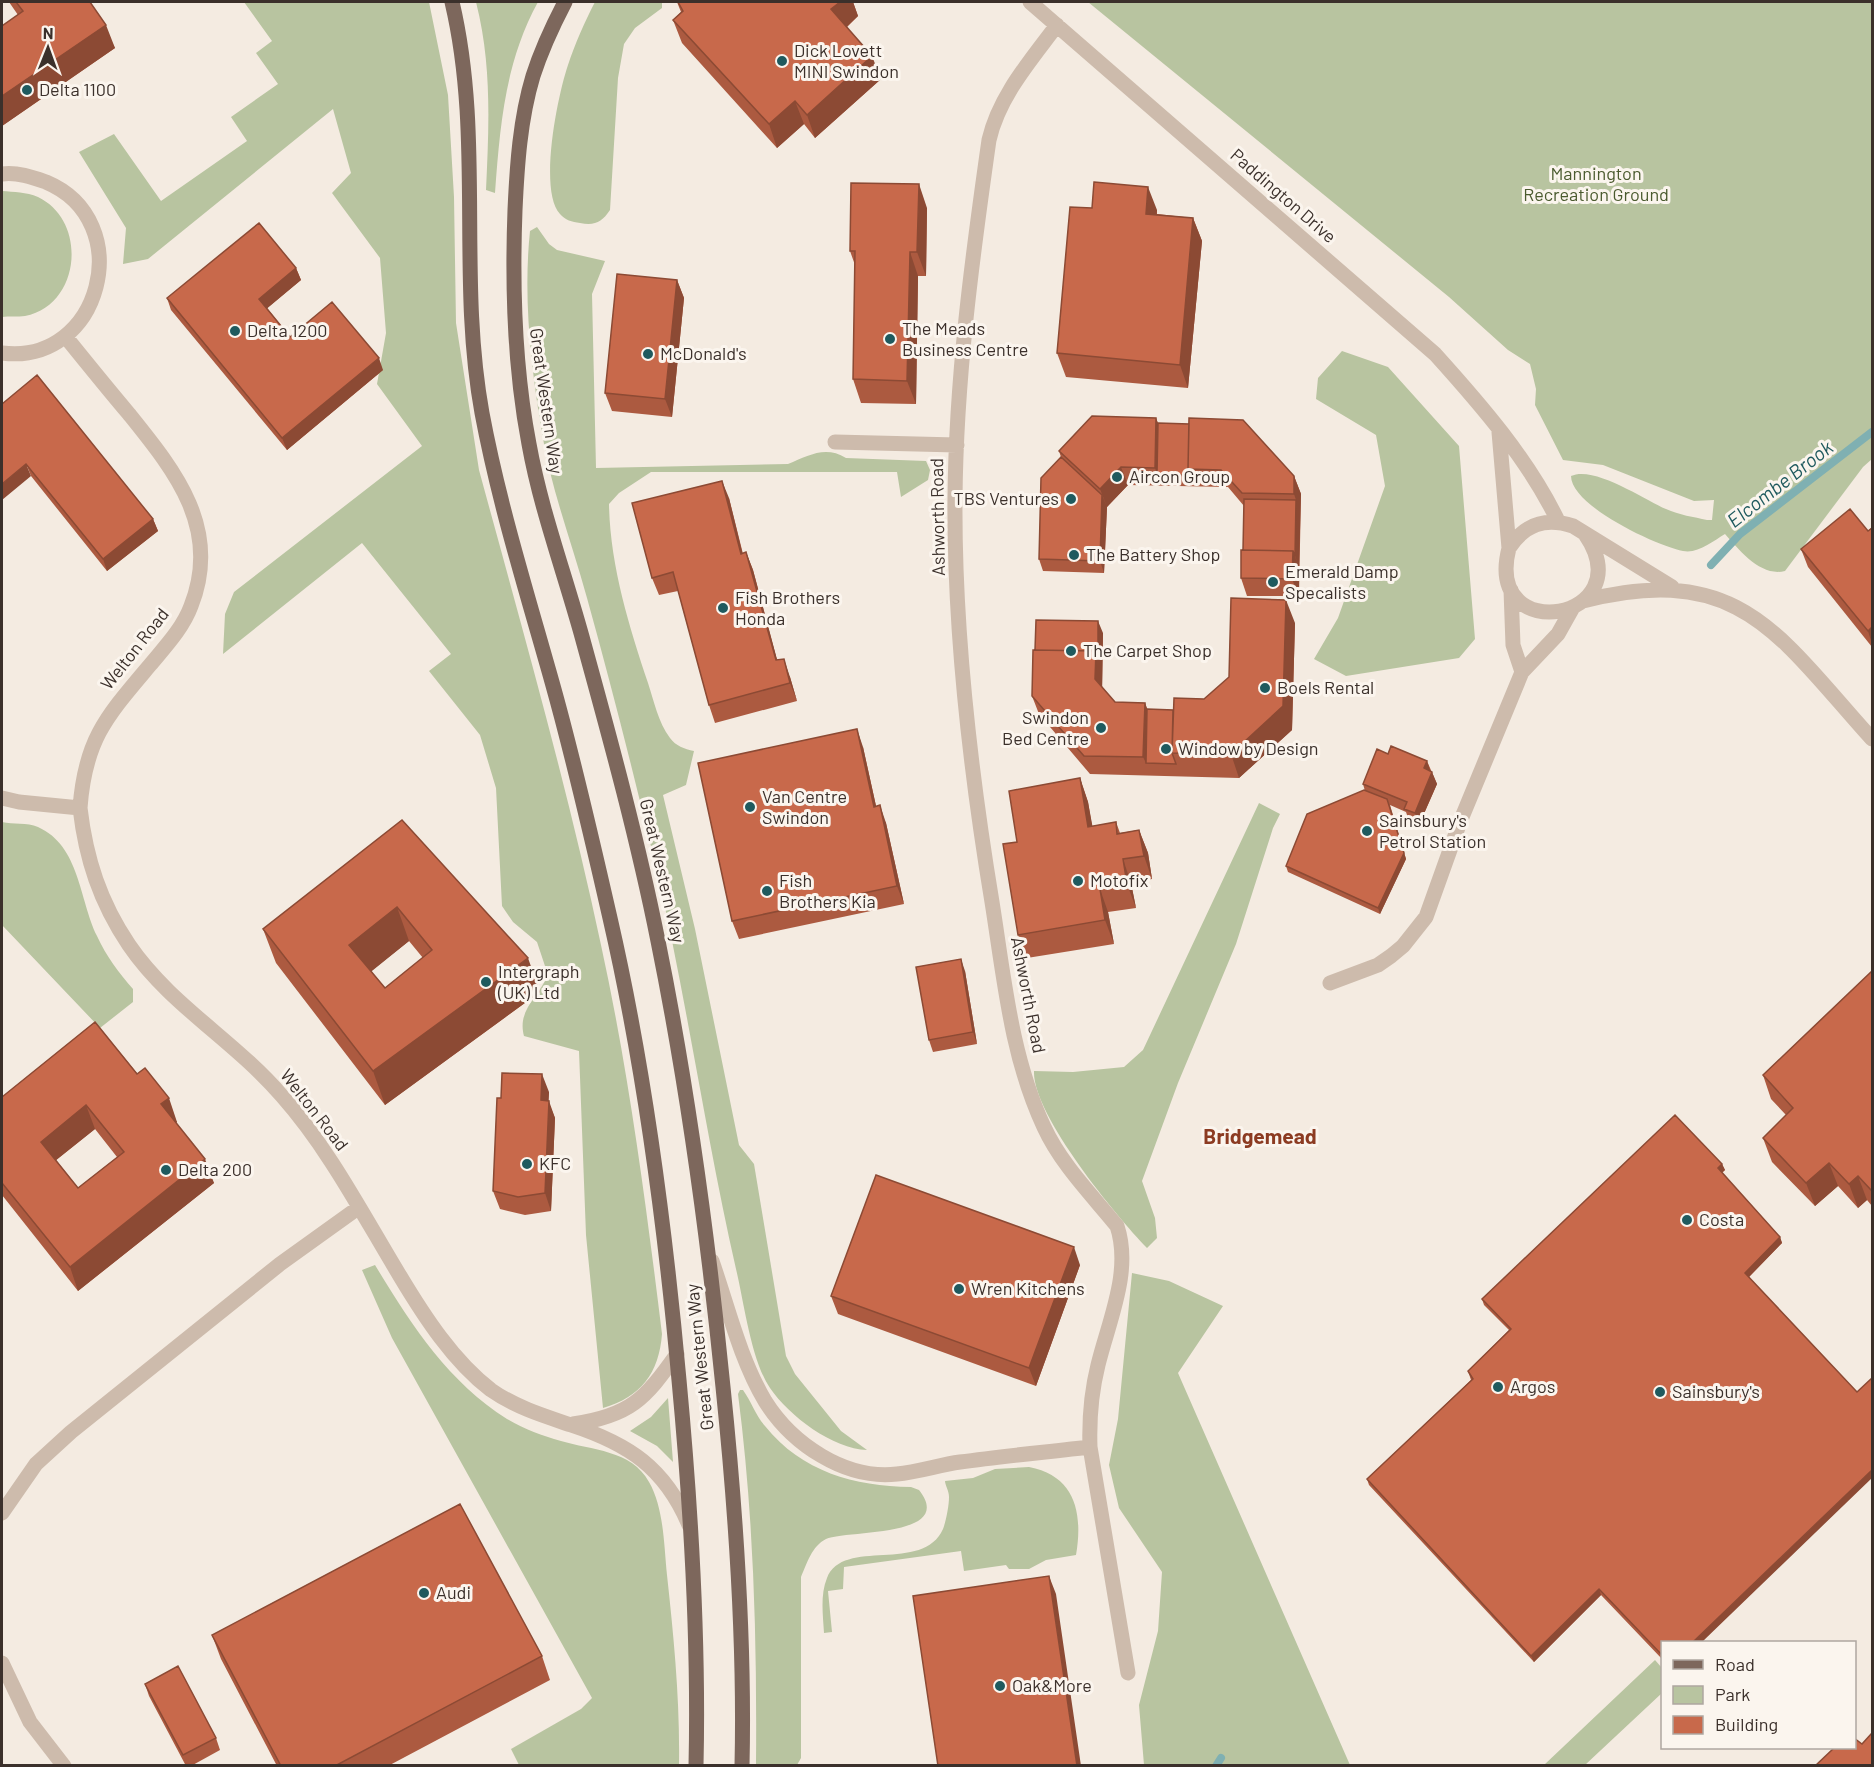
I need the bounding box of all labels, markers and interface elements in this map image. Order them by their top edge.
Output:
north arrow [18,18,78,78]
text: N [43,23,54,42]
place label: Dick Lovett MINI Swindon [794,39,899,82]
marker: Dick Lovett MINI Swindon [775,54,789,68]
place label: Delta 1100 [39,78,116,100]
marker: Delta 1100 [20,83,34,97]
street label: Paddington Drive [1226,143,1341,247]
park label: Mannington Recreation Ground [1523,162,1669,205]
place label: The Meads Business Centre [902,317,1028,360]
place label: Delta 1200 [247,319,328,341]
marker: Delta 1200 [228,324,242,338]
street label: Great Western Way [526,326,568,475]
marker: The Meads Business Centre [883,332,897,346]
place label: McDonald's [660,342,747,364]
marker: McDonald's [641,347,655,361]
water label: Elcombe Brook [1722,434,1837,532]
street label: Ashworth Road [925,458,949,576]
place label: Aircon Group [1129,465,1230,487]
marker: Aircon Group [1110,470,1124,484]
place label: TBS Ventures [954,487,1059,509]
marker: TBS Ventures [1064,492,1078,506]
place label: The Battery Shop [1086,543,1221,565]
marker: The Battery Shop [1067,548,1081,562]
place label: Emerald Damp Specalists [1285,560,1399,603]
marker: Emerald Damp Specalists [1266,575,1280,589]
place label: Fish Brothers Honda [735,586,840,629]
marker: Fish Brothers Honda [716,601,730,615]
street label: Welton Road [95,603,173,694]
place label: The Carpet Shop [1083,639,1212,661]
marker: The Carpet Shop [1064,644,1078,658]
place label: Boels Rental [1277,676,1374,698]
marker: Boels Rental [1258,681,1272,695]
place label: Swindon Bed Centre [1002,706,1089,749]
marker: Swindon Bed Centre [1094,721,1108,735]
place label: Window by Design [1178,737,1319,759]
marker: Window by Design [1159,742,1173,756]
place label: Van Centre Swindon [762,785,847,828]
street label: Great Western Way [636,797,690,945]
marker: Van Centre Swindon [743,800,757,814]
place label: Sainsbury's Petrol Station [1379,809,1486,852]
marker: Sainsbury's Petrol Station [1360,824,1374,838]
place label: Fish Brothers Kia [779,869,876,912]
place label: Motofix [1090,869,1149,891]
marker: Motofix [1071,874,1085,888]
marker: Fish Brothers Kia [760,884,774,898]
street label: Ashworth Road [1007,935,1051,1055]
place label: Intergraph (UK) Ltd [497,960,580,1003]
marker: Intergraph (UK) Ltd [479,975,493,989]
street label: Welton Road [276,1064,354,1155]
district label: Bridgemead [1203,1123,1317,1148]
place label: KFC [539,1152,571,1174]
marker: KFC [520,1157,534,1171]
place label: Delta 200 [178,1158,252,1180]
marker: Delta 200 [159,1163,173,1177]
place label: Costa [1699,1208,1744,1230]
marker: Costa [1680,1213,1694,1227]
place label: Wren Kitchens [971,1277,1085,1299]
marker: Wren Kitchens [952,1282,966,1296]
street label: Great Western Way [680,1283,718,1432]
place label: Argos [1510,1375,1555,1397]
marker: Argos [1491,1380,1505,1394]
place label: Sainsbury's [1672,1380,1760,1402]
marker: Sainsbury's [1653,1385,1667,1399]
place label: Audi [436,1581,471,1603]
marker: Audi [417,1586,431,1600]
legend [1661,1641,1856,1749]
text: Road [1715,1653,1755,1675]
place label: Oak&More [1012,1674,1092,1696]
marker: Oak&More [993,1679,1007,1693]
text: Park [1715,1683,1750,1705]
text: Building [1715,1713,1778,1735]

